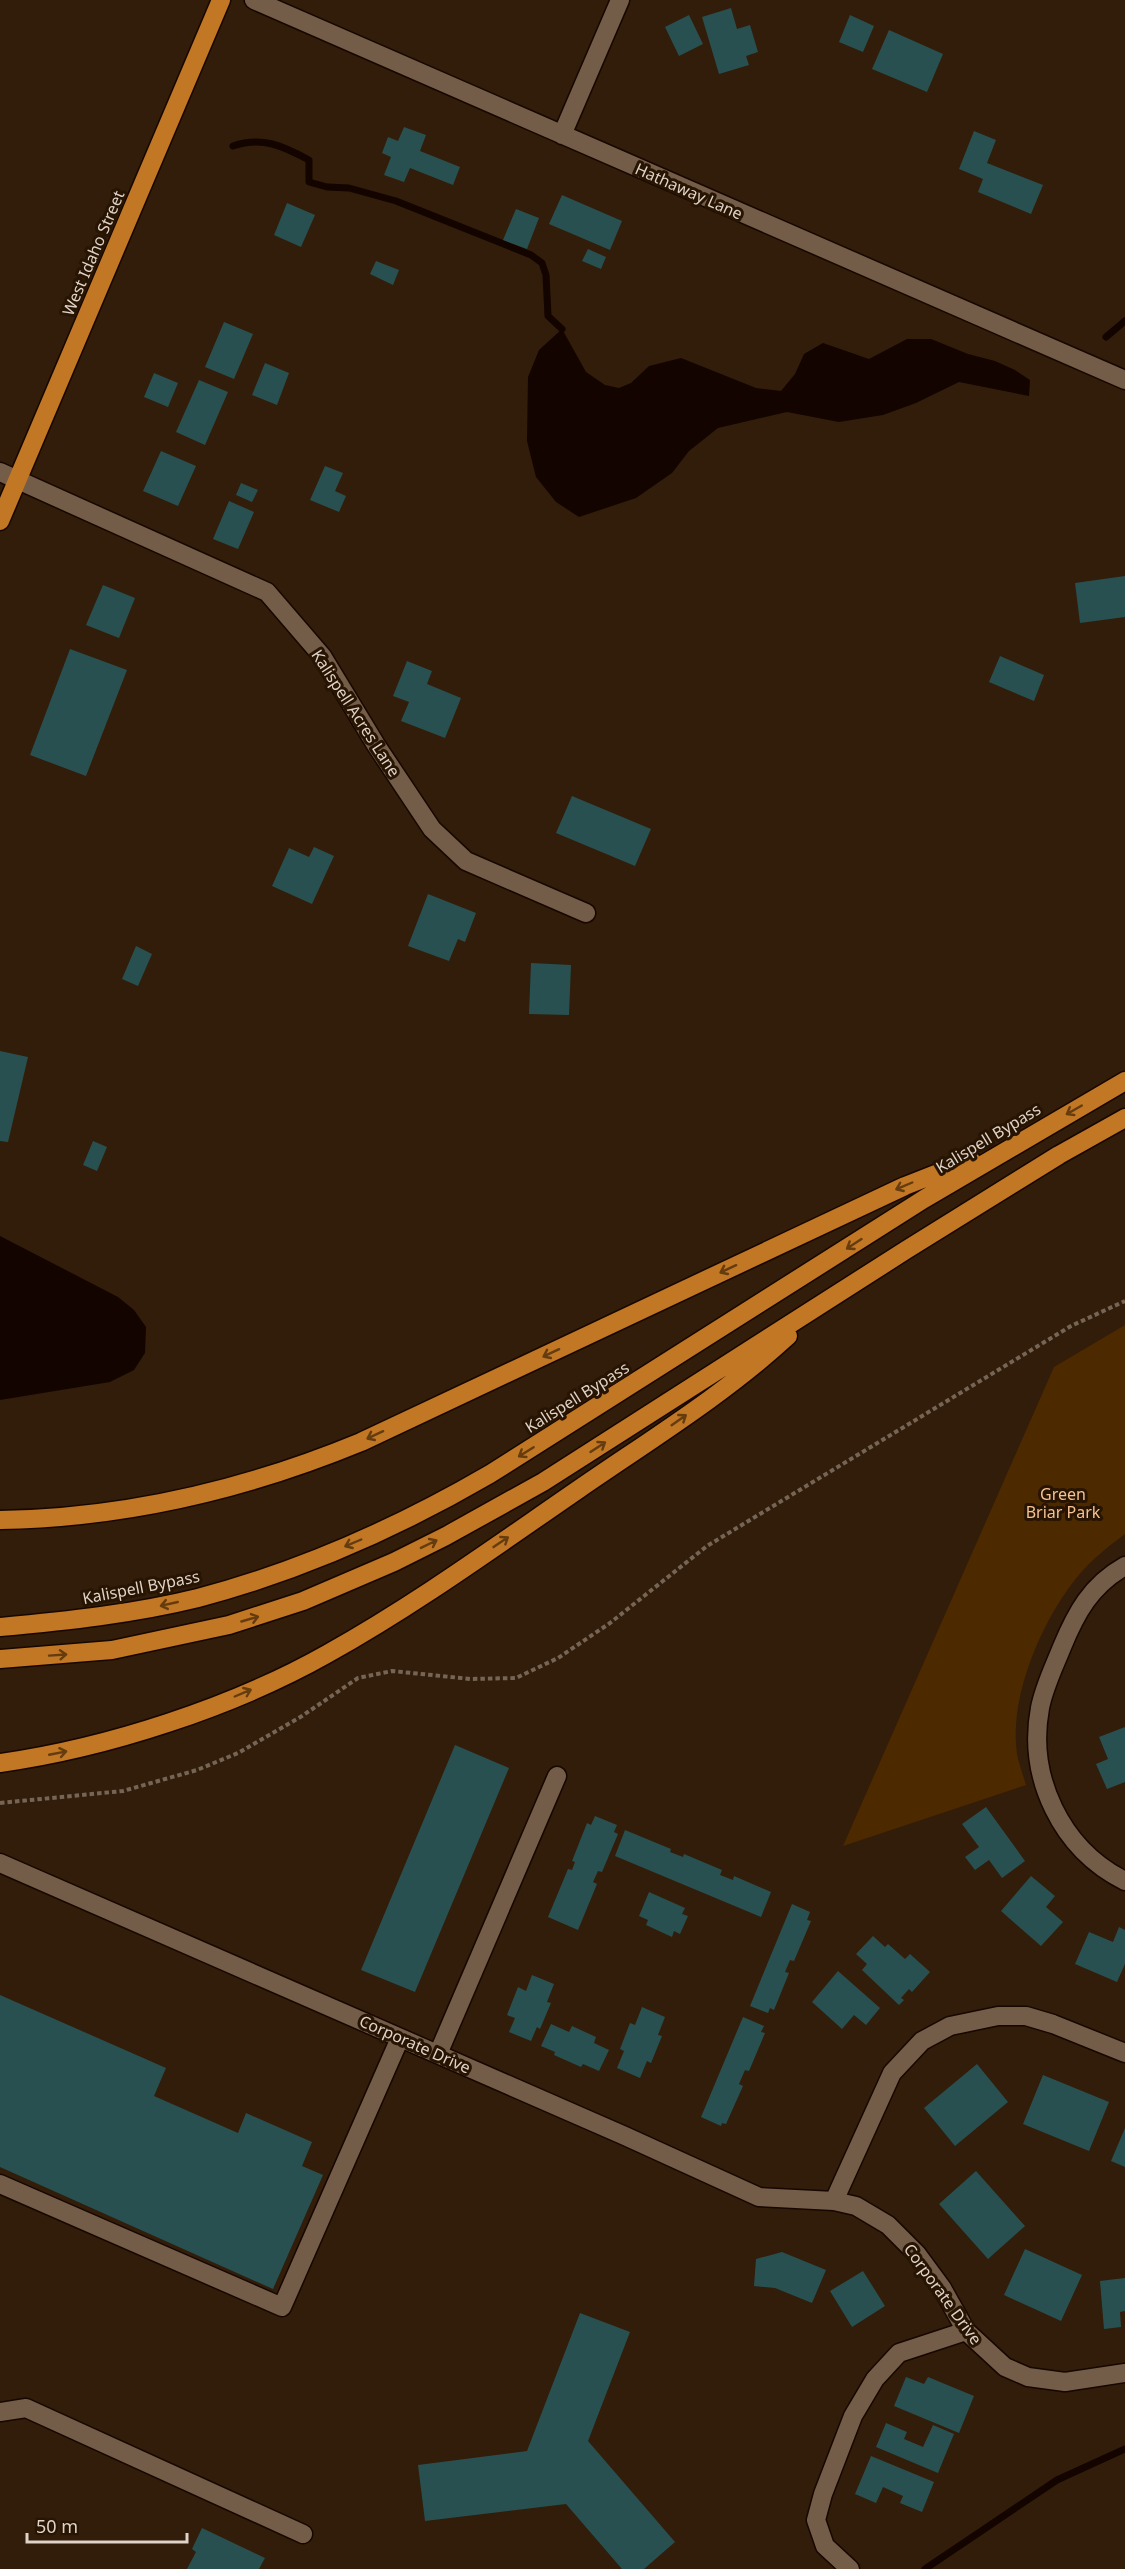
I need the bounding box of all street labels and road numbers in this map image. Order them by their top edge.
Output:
street label: Hathaway Lane [632,157,746,225]
street label: West Idaho Street [57,187,129,319]
street label: Kalispell Acres Lane [307,645,405,781]
street label: Kalispell Bypass [931,1098,1045,1178]
street label: Kalispell Bypass [521,1356,633,1438]
street label: Kalispell Bypass [81,1565,201,1609]
street label: Corporate Drive [356,2010,474,2078]
street label: Corporate Drive [899,2239,987,2349]

